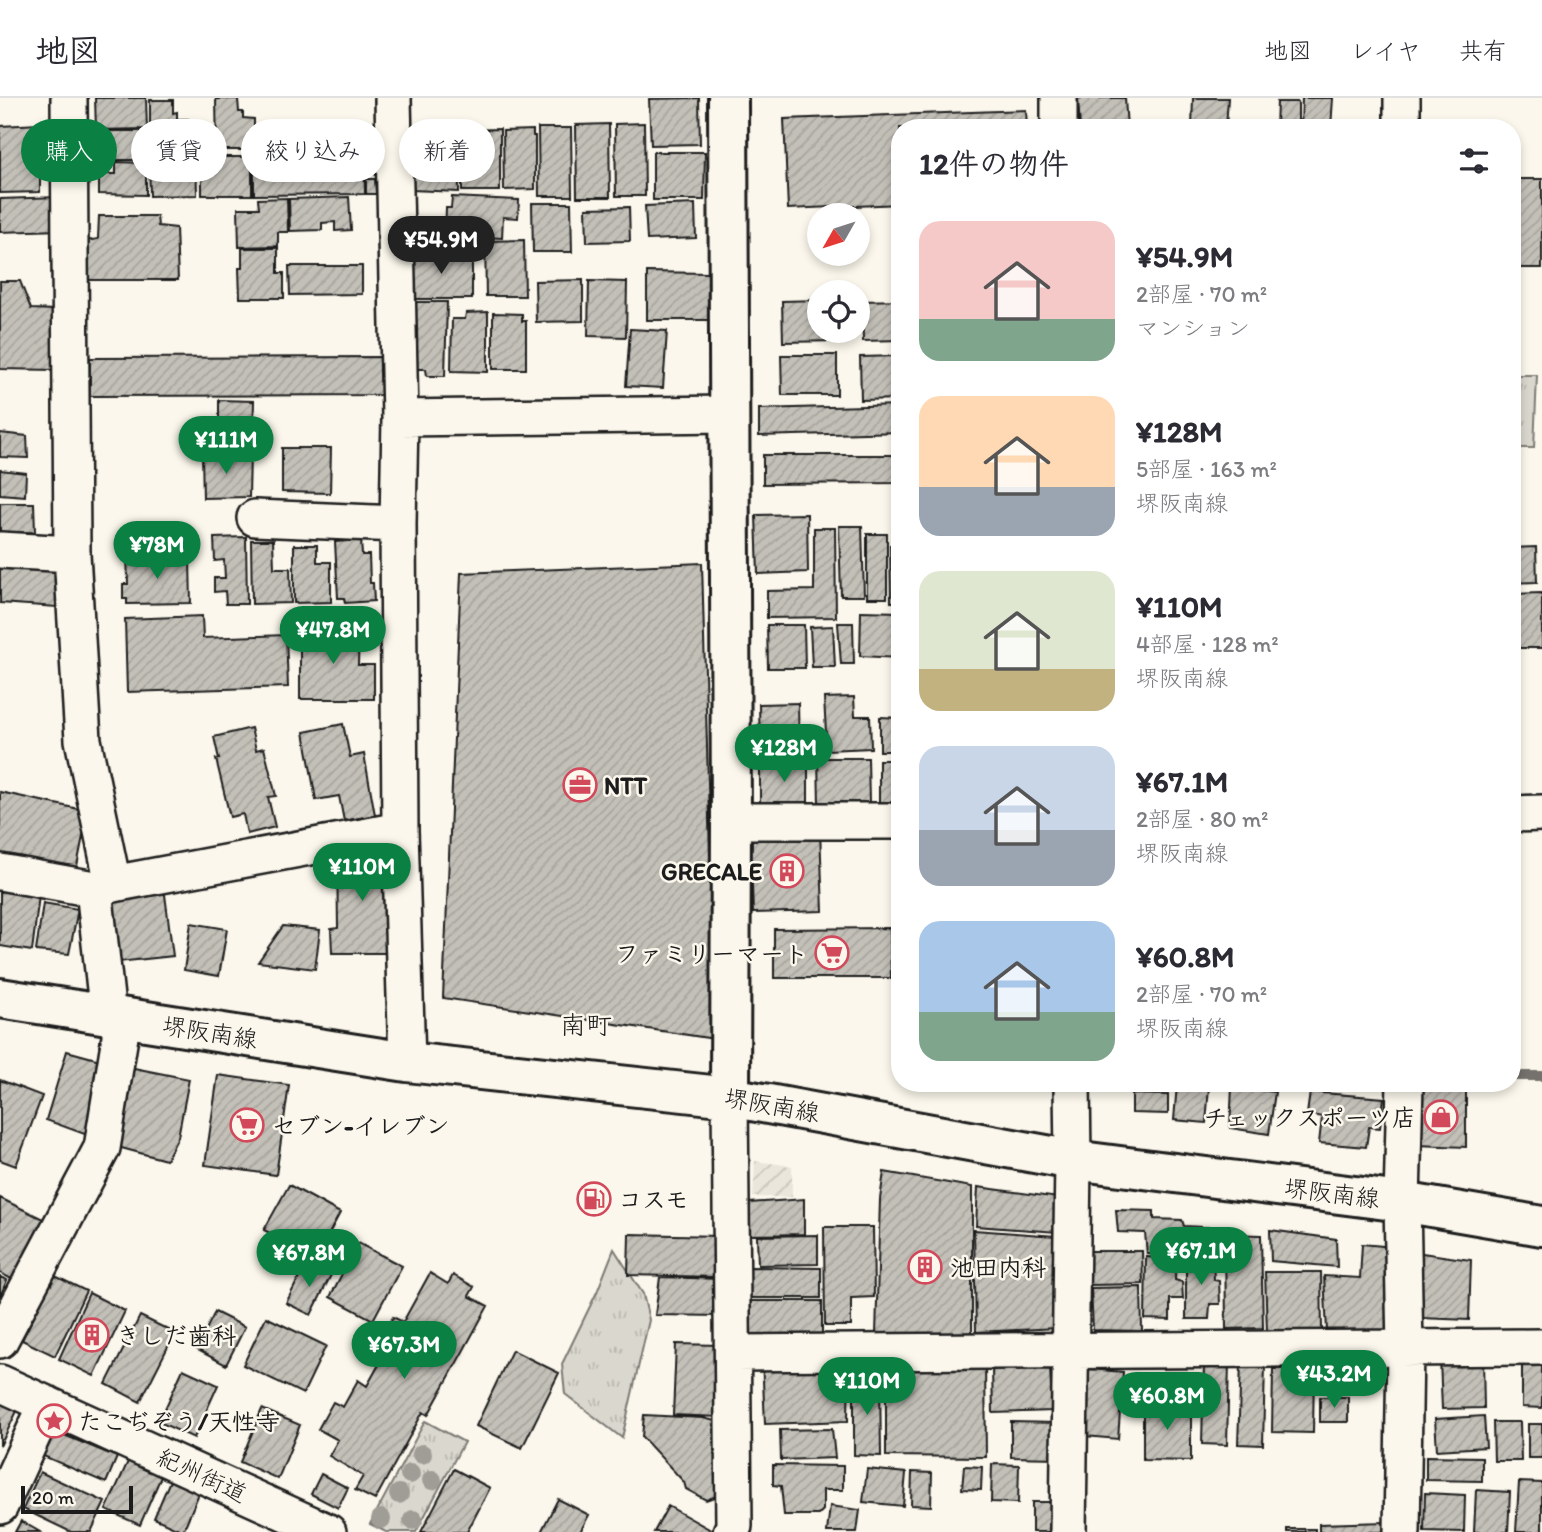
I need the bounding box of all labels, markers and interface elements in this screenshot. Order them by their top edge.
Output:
text: 地図 [35,31,101,70]
text: 地図 [1264,36,1312,65]
text: レイヤ [1350,36,1421,65]
text: 共有 [1459,36,1507,65]
chip: 購入 [21,119,117,182]
chip: 賃貸 [131,119,227,182]
chip: 絞り込み [241,119,385,182]
chip: 新着 [399,119,495,182]
icon: filters [1455,142,1493,180]
text: 12件の物件 [919,145,1069,182]
north arrow [807,203,870,266]
map controls [807,203,870,343]
pin: ¥54.9M [384,216,498,276]
text: ¥54.9M [404,225,478,253]
text: ¥54.9M [1136,238,1233,275]
icon: home [975,249,1059,333]
button: locate [807,280,870,343]
text: 2部屋 · 70 m² [1136,280,1267,308]
text: マンション [1136,314,1250,342]
text: ¥128M [1136,413,1223,450]
pin: ¥111M [177,416,275,476]
icon: home [975,424,1059,508]
text: ¥111M [195,425,257,453]
text: 5部屋 · 163 m² [1136,455,1277,483]
text: 堺阪南線 [1136,489,1228,517]
pin: ¥78M [116,522,198,581]
text: ¥78M [130,530,184,558]
text: ¥110M [1136,588,1223,625]
icon: home [975,599,1059,683]
pin: ¥47.8M [276,606,390,666]
text: ¥47.8M [296,615,370,643]
text: 4部屋 · 128 m² [1136,630,1279,658]
text: 堺阪南線 [1136,664,1228,692]
pin: ¥128M [735,724,833,784]
text: ¥128M [751,733,817,761]
text: ¥67.1M [1136,763,1228,800]
office icon: NTT [561,766,599,804]
place label: NTT [604,771,648,800]
icon: home [975,774,1059,858]
text: 2部屋 · 80 m² [1136,805,1268,833]
text: 堺阪南線 [1136,839,1228,867]
pin: ¥110M [313,844,411,903]
text: ¥110M [329,852,395,880]
building icon: GRECALE [768,852,806,890]
place label: GRECALE [661,857,762,886]
supermarket icon: ファミリーマート [813,934,851,972]
text: ¥60.8M [1136,938,1235,975]
place label: ファミリーマート [615,939,808,968]
icon: home [975,949,1059,1033]
text: 2部屋 · 70 m² [1136,980,1267,1008]
district label: 南町 [560,1009,612,1041]
street label: 堺阪南線 [160,1010,260,1054]
text: 堺阪南線 [1136,1014,1228,1042]
street label: 堺阪南線 [722,1082,822,1128]
shop icon: チェックスポーツ店 [1422,1098,1460,1136]
place label: チェックスポーツ店 [1203,1103,1416,1132]
supermarket icon: セブン-イレブン [228,1106,266,1144]
place label: セブン-イレブン [272,1111,450,1140]
street label: 堺阪南線 [1283,1173,1381,1213]
fuel station icon: コスモ [575,1180,613,1218]
place label: コスモ [618,1185,689,1214]
pin: ¥67.1M [1144,1228,1258,1287]
pin: ¥67.8M [252,1230,366,1289]
text: ¥67.1M [1166,1236,1236,1264]
text: ¥67.8M [273,1238,345,1266]
building icon: 池田内科 [906,1248,944,1286]
place label: 池田内科 [950,1253,1046,1282]
building icon: きしだ歯科 [73,1316,111,1354]
place label: きしだ歯科 [116,1321,236,1350]
pin: ¥67.3M [347,1322,461,1381]
text: ¥67.3M [368,1330,440,1358]
pin: ¥43.2M [1277,1350,1391,1410]
pin: ¥110M [818,1358,916,1417]
text: ¥43.2M [1296,1359,1372,1387]
text: ¥110M [834,1366,900,1394]
pin: ¥60.8M [1110,1372,1224,1432]
text: ¥60.8M [1129,1381,1205,1409]
place icon: たこぢぞう/天性寺 [35,1402,73,1440]
place label: たこぢぞう/天性寺 [78,1407,280,1436]
street label: 紀州街道 [152,1442,252,1508]
scale bar [21,1483,133,1515]
text: 20 m [32,1486,74,1509]

